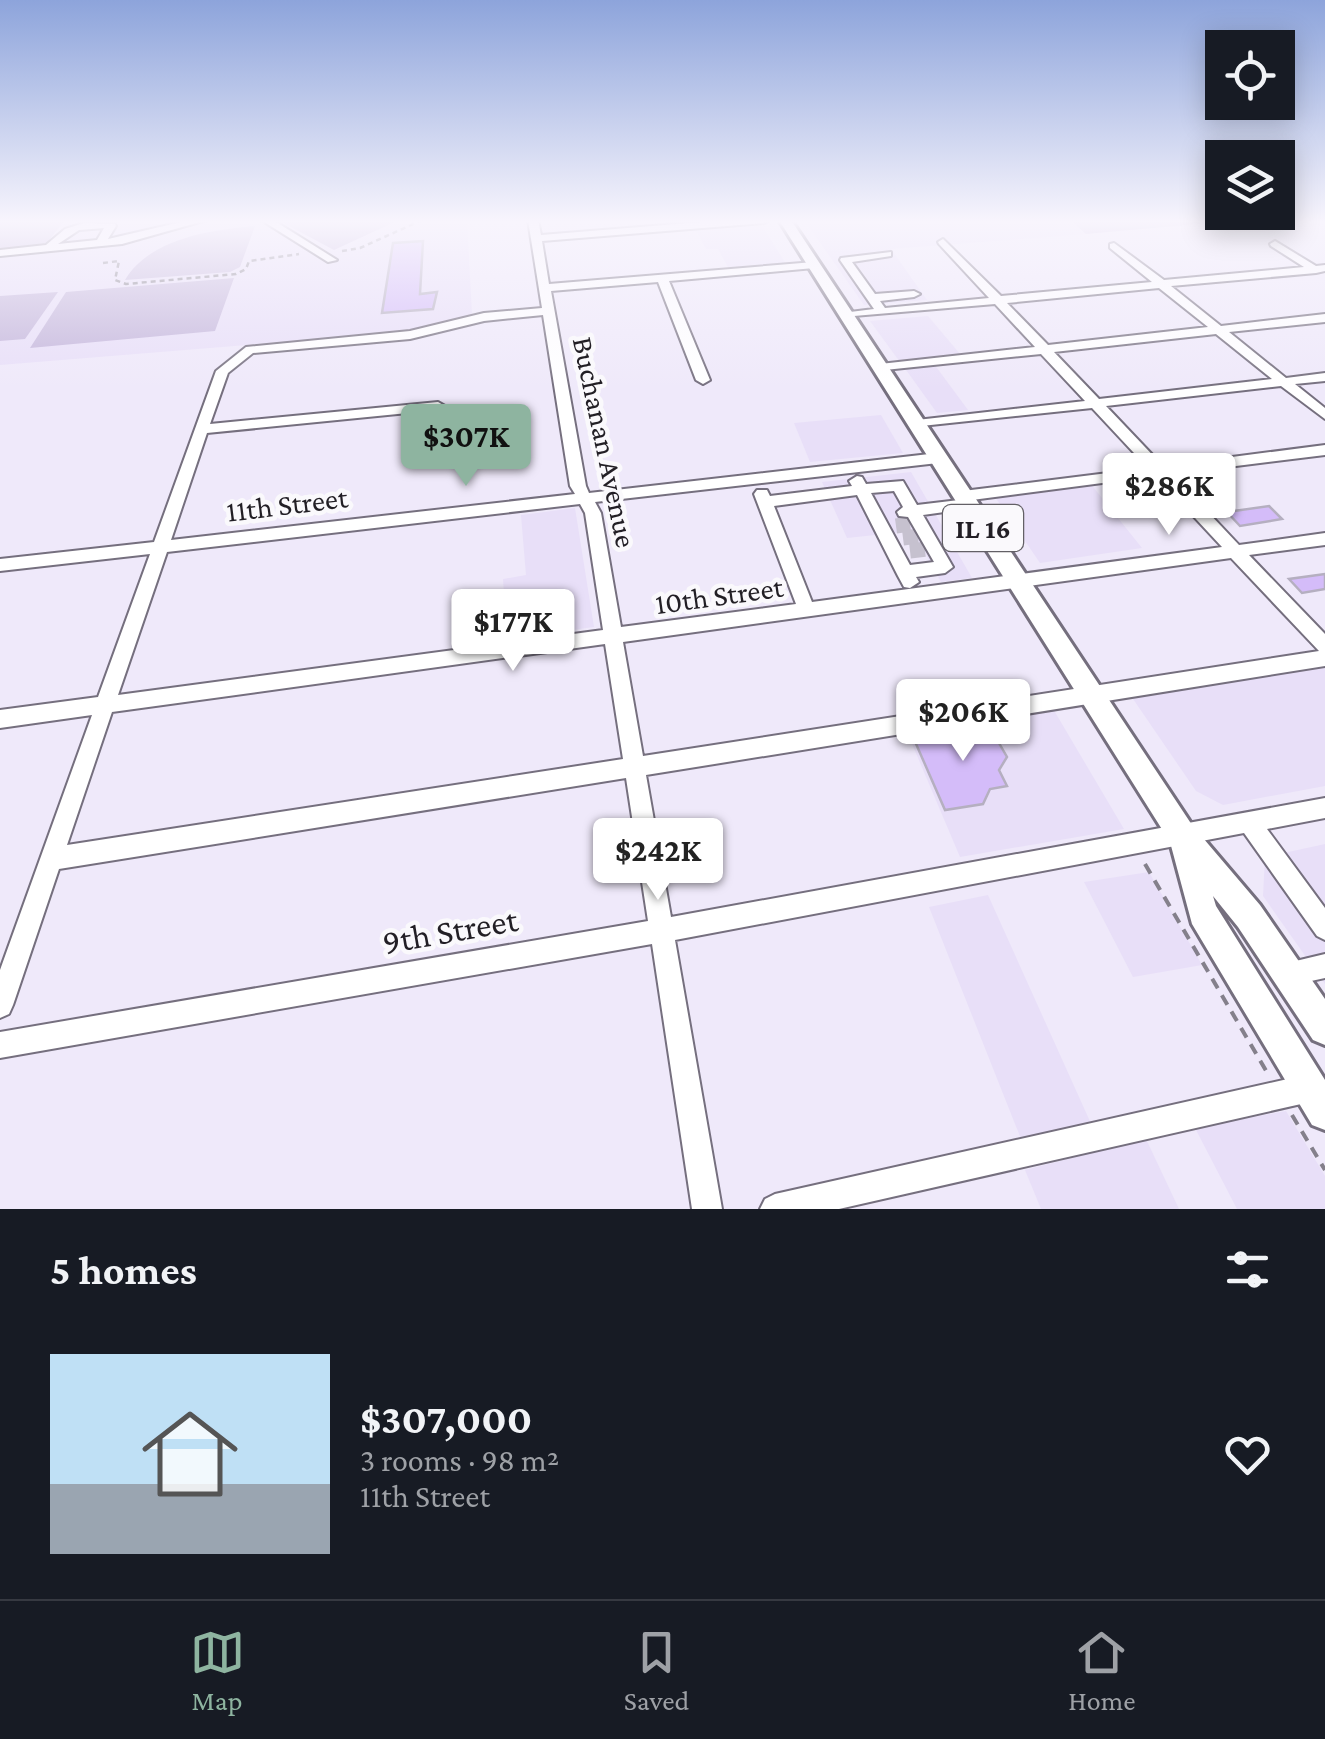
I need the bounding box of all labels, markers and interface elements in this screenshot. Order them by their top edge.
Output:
map controls [1205,30,1295,230]
button: locate [1205,30,1295,120]
button: layers [1205,140,1295,230]
street label: Buchanan Avenue [567,334,643,550]
pin: $307K [396,404,536,489]
text: $307K [423,418,509,454]
pin: $286K [1099,453,1239,538]
text: $286K [1125,467,1213,503]
street label: 11th Street [225,480,351,528]
road number: IL 16 [943,505,1023,551]
street label: 10th Street [653,570,786,620]
pin: $177K [443,589,583,674]
text: $177K [473,603,553,639]
pin: $206K [893,679,1033,764]
text: $206K [918,693,1008,729]
pin: $242K [588,818,728,903]
text: $242K [615,832,701,868]
street label: 9th Street [379,900,521,962]
icon: filters [1220,1242,1275,1297]
text: 5 homes [50,1246,197,1293]
icon: home [130,1394,250,1514]
text: $307,000 [360,1395,532,1442]
icon: heart [1220,1427,1275,1482]
text: 3 rooms · 98 m² [360,1442,559,1478]
text: 11th Street [360,1478,490,1514]
tab: Map [190,1625,245,1716]
tab: Saved [624,1625,689,1716]
tab: Home [1068,1625,1135,1716]

